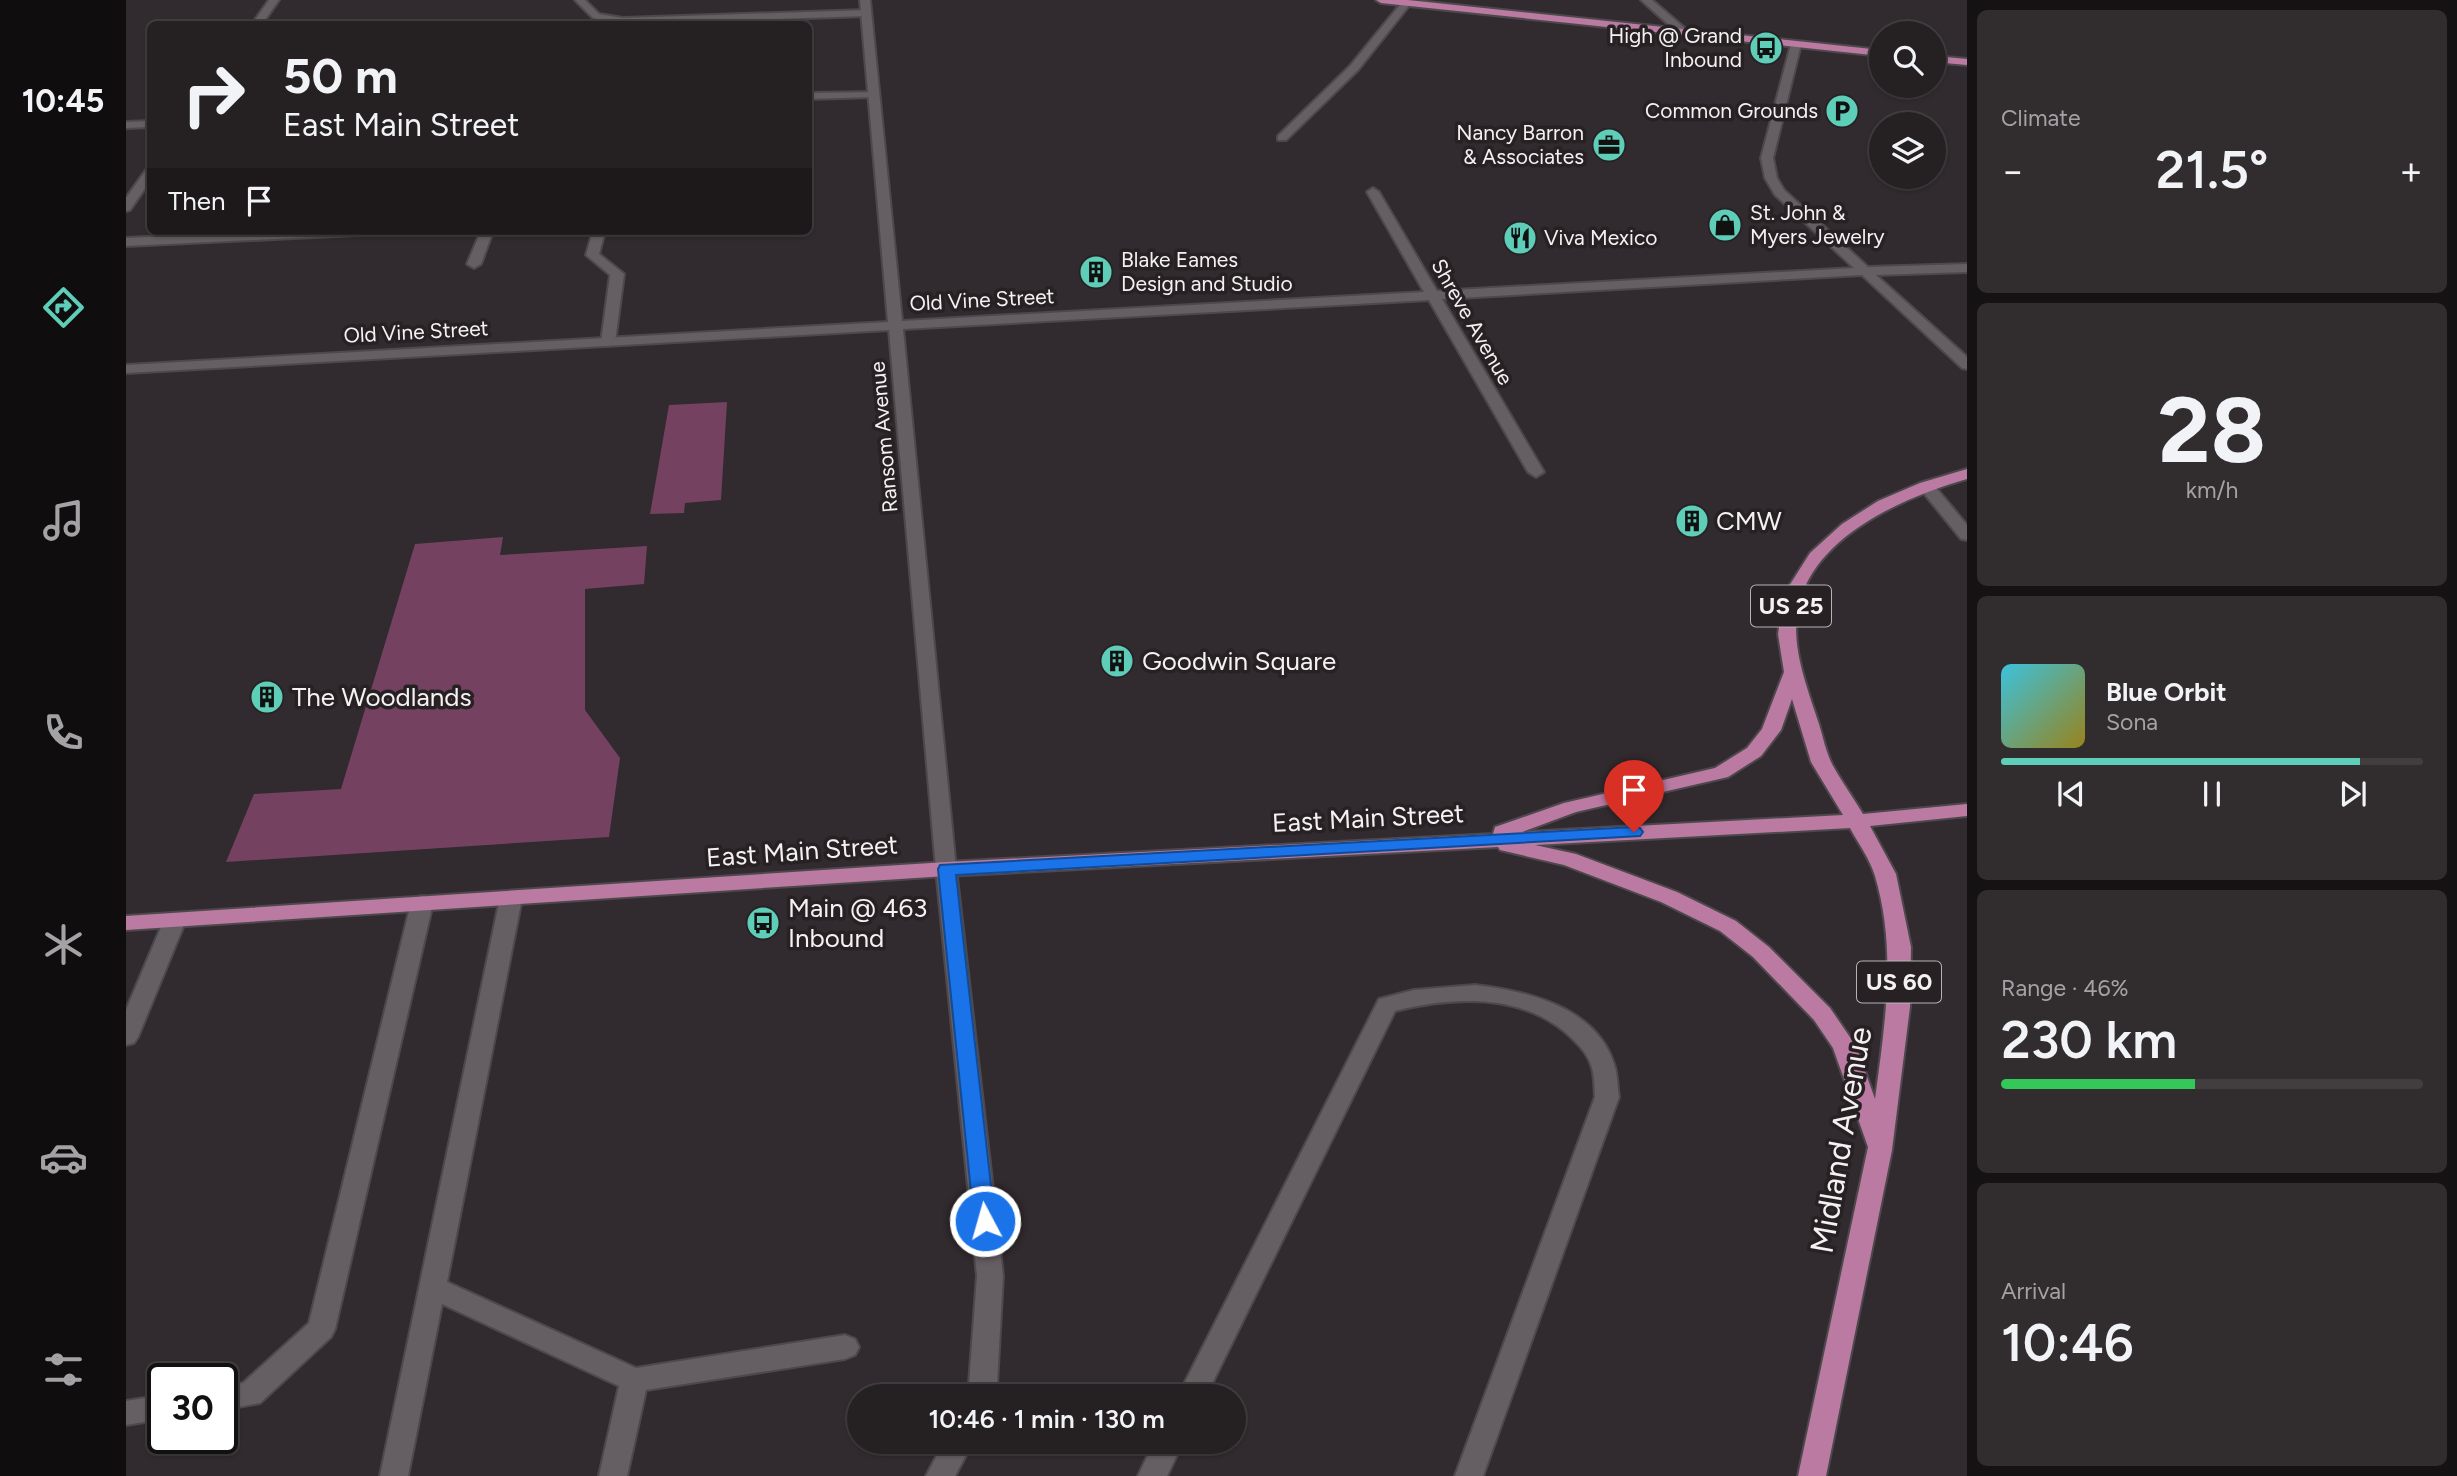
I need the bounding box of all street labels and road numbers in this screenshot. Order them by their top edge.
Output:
street label: Shreve Avenue [1426,254,1519,389]
street label: Old Vine Street [909,283,1055,316]
street label: Old Vine Street [343,315,489,348]
street label: Ransom Avenue [864,360,903,514]
road number: US 25 [1751,586,1831,626]
street label: East Main Street [1271,797,1465,839]
street label: East Main Street [705,828,899,874]
road number: US 60 [1857,962,1941,1002]
street label: Midland Avenue [1802,1024,1880,1256]

